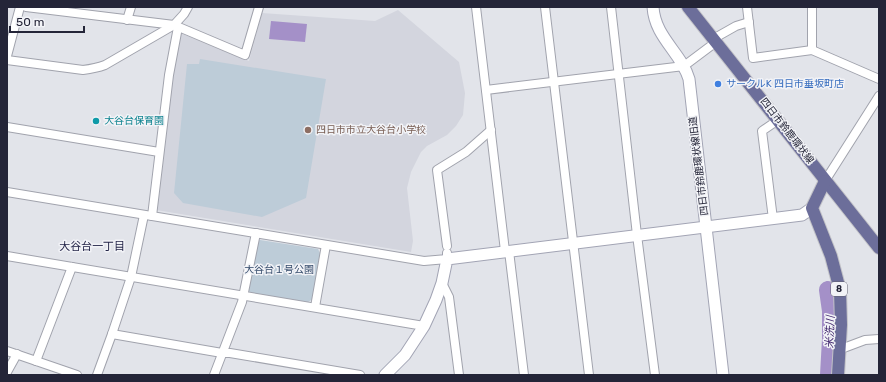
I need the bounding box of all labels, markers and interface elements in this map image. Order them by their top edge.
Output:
scale bar [10,8,84,34]
text: 50 m [16,15,44,29]
place label: サークルK 四日市垂坂町店 [726,78,844,90]
marker: サークルK 四日市垂坂町店 [713,79,723,89]
street label: 四日市鈴鹿環状線 [758,96,816,166]
place label: 大谷台保育園 [104,115,164,127]
marker: 大谷台保育園 [91,116,101,126]
street label: 四日市鈴鹿環状線旧道 [687,116,711,216]
place label: 四日市市立大谷台小学校 [316,124,426,136]
marker: 四日市市立大谷台小学校 [303,125,313,135]
district label: 大谷台一丁目 [59,240,125,253]
park label: 大谷台１号公園 [244,264,314,276]
road number: 8 [831,282,847,296]
water label: 米洗川 [823,314,837,349]

